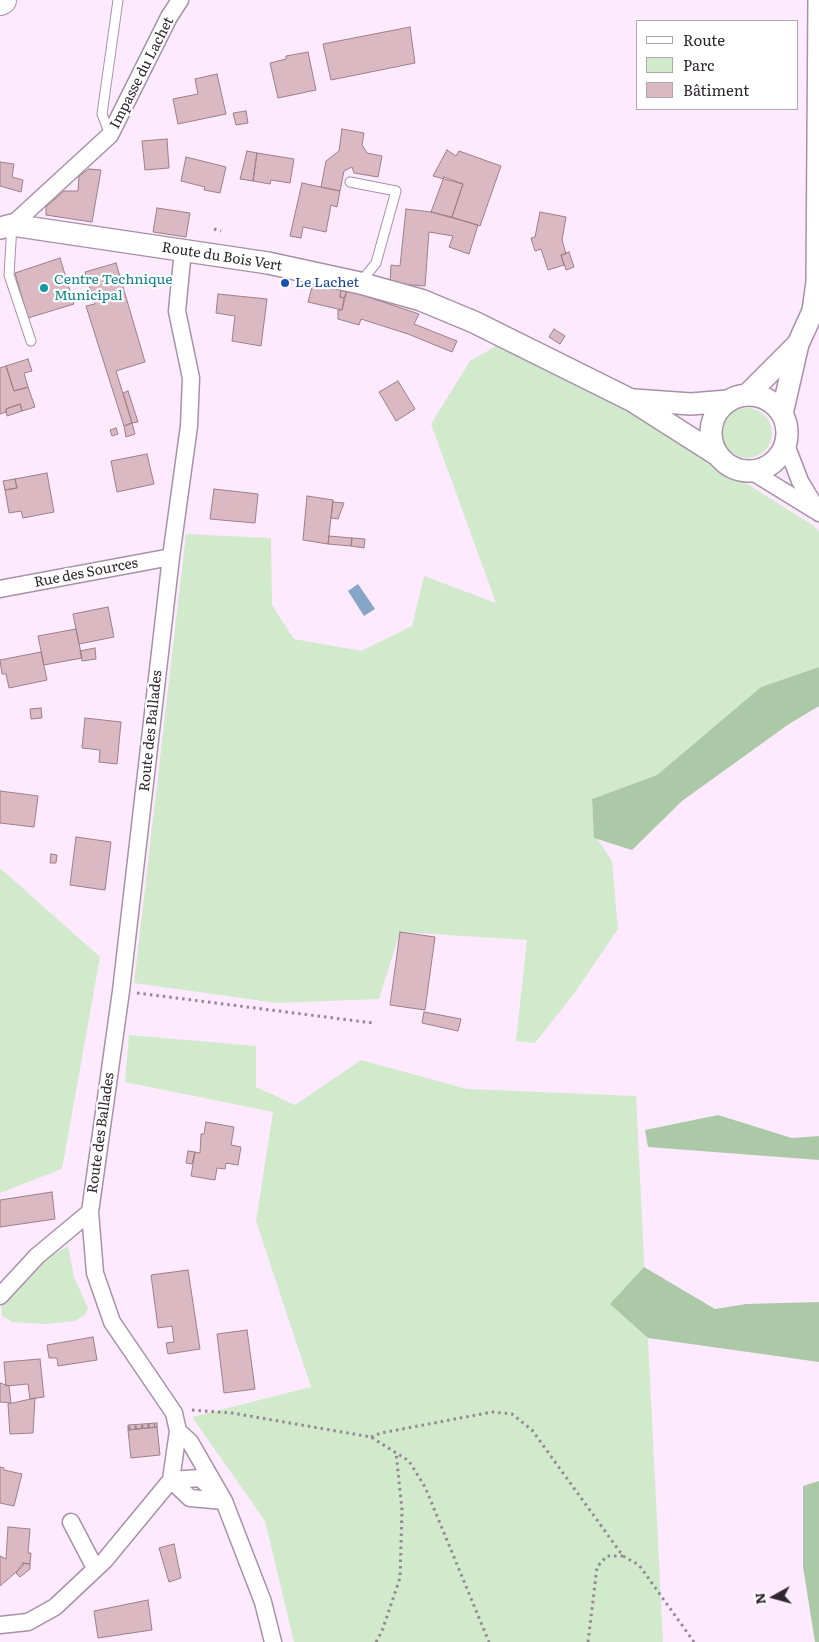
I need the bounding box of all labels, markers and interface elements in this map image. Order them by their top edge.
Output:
street label: Impasse du Lachet [107,14,177,132]
legend [636,20,799,110]
text: Route [683,28,725,51]
text: Parc [683,53,714,76]
text: Bâtiment [683,78,749,101]
street label: Route du Bois Vert [161,239,283,275]
place label: Centre Technique Municipal [54,272,173,304]
place label: Le Lachet [295,275,359,291]
marker: Le Lachet [279,277,291,289]
marker: Centre Technique Municipal [38,282,50,294]
street label: Rue des Sources [33,555,139,591]
street label: Route des Ballades [136,669,166,793]
street label: Route des Ballades [84,1071,118,1195]
north arrow [749,1572,799,1622]
text: N [748,1592,770,1606]

